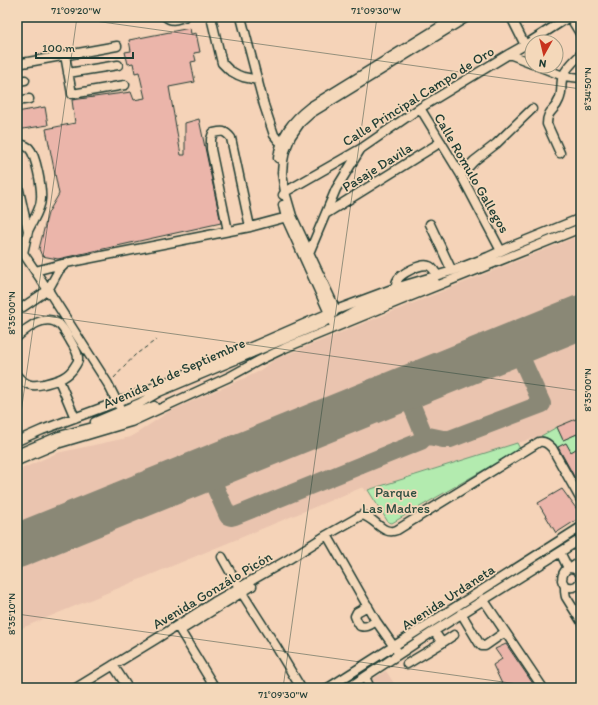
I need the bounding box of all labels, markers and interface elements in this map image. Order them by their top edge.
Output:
text: 71°09'20"W [51,4,101,17]
text: 71°09'30"W [351,4,401,17]
scale bar [36,34,133,60]
north arrow [524,34,564,74]
text: 100 m [42,41,75,55]
street label: Calle Principal Campo de Oro [339,43,497,150]
text: N [538,56,547,70]
text: 8°34'50"N [581,67,594,111]
street label: Calle Romulo Gallegos [430,110,513,236]
street label: Pasaje Davila [339,139,416,196]
text: 8°35'00"N [5,291,18,335]
street label: Avenida 16 de Septiembre [101,334,248,412]
text: 8°35'00"N [581,368,594,412]
park label: Parque Las Madres [362,484,430,517]
street label: Avenida Gonzálo Picón [149,548,276,633]
street label: Avenida Urdaneta [398,561,499,634]
text: 8°35'10"N [5,593,18,635]
text: 71°09'30"W [258,688,308,701]

